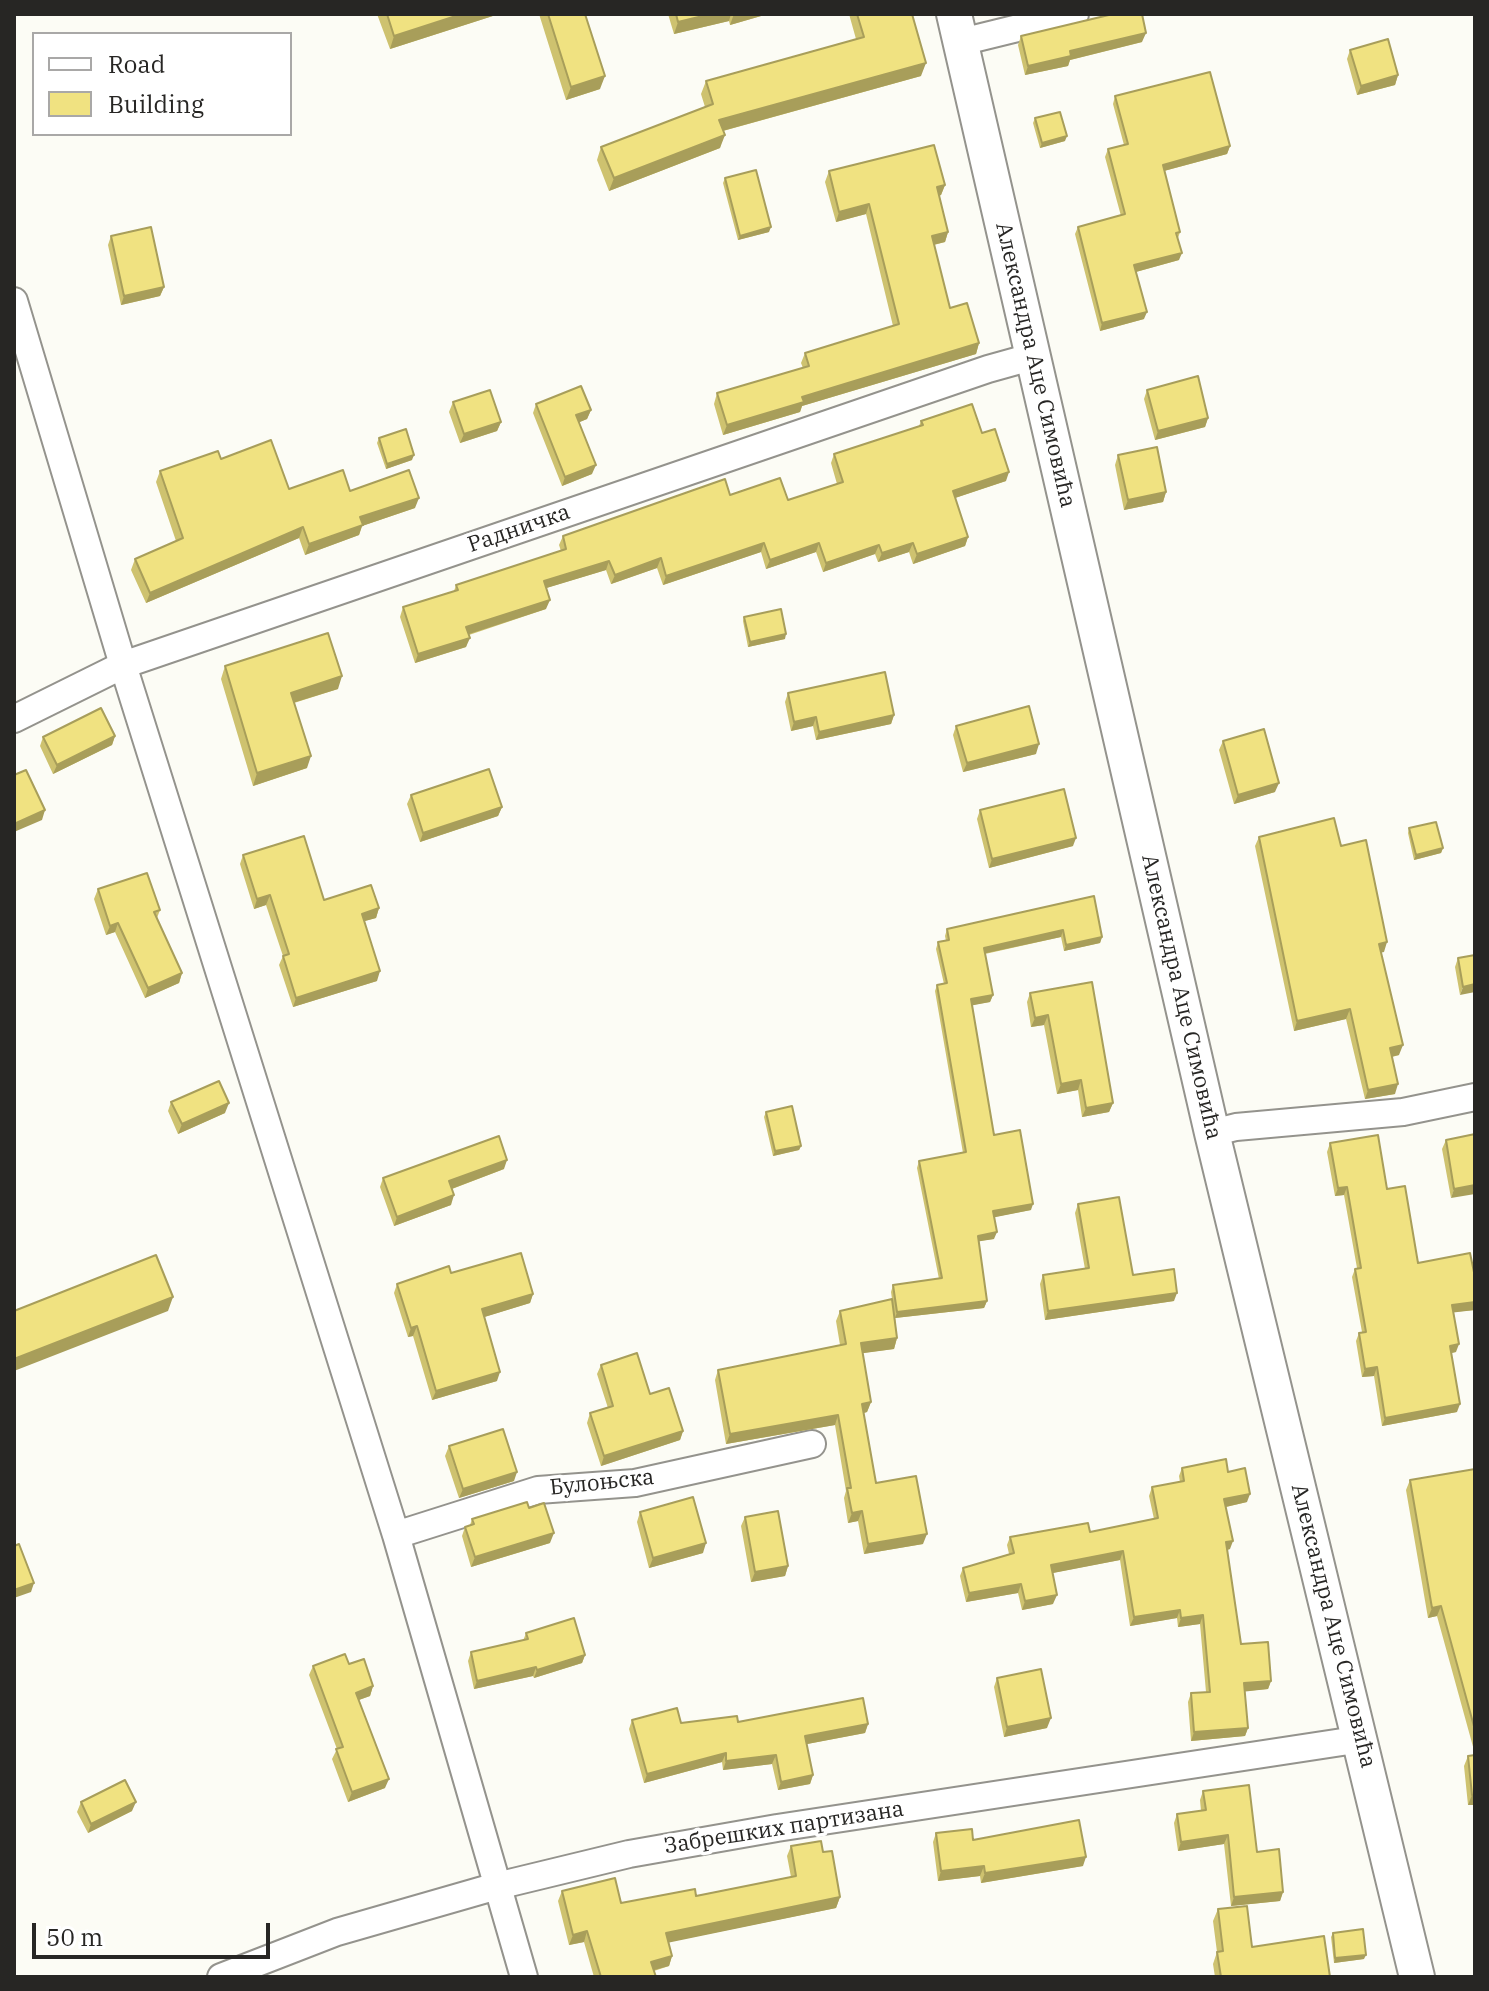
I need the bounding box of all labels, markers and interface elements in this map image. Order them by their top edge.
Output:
legend [32,32,292,136]
text: Road [108,48,165,80]
text: Building [108,88,204,120]
street label: Александра Аце Симовића [989,220,1081,510]
street label: Радничка [464,499,574,559]
street label: Александра Аце Симовића [1135,852,1227,1142]
street label: Булоњска [548,1464,656,1502]
street label: Александра Аце Симовића [1285,1481,1381,1771]
street label: Забрешких партизана [662,1796,906,1860]
scale bar [36,1907,274,1957]
text: 50 m [46,1921,103,1953]

